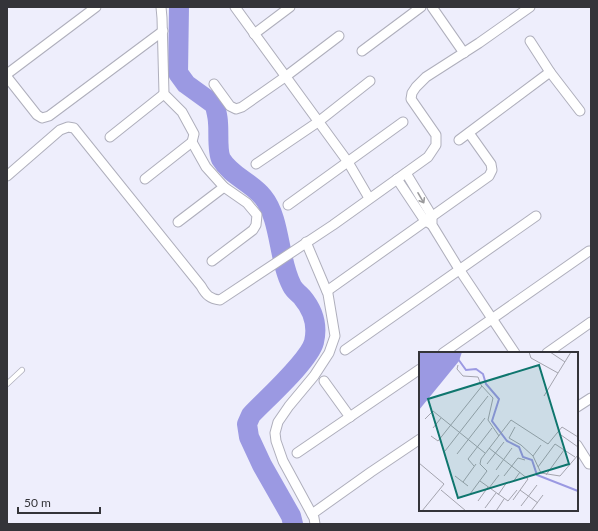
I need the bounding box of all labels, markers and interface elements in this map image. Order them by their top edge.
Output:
one-way arrow [417,192,425,204]
inset map [419,352,578,511]
scale bar [18,489,100,515]
text: 50 m [24,495,51,510]

